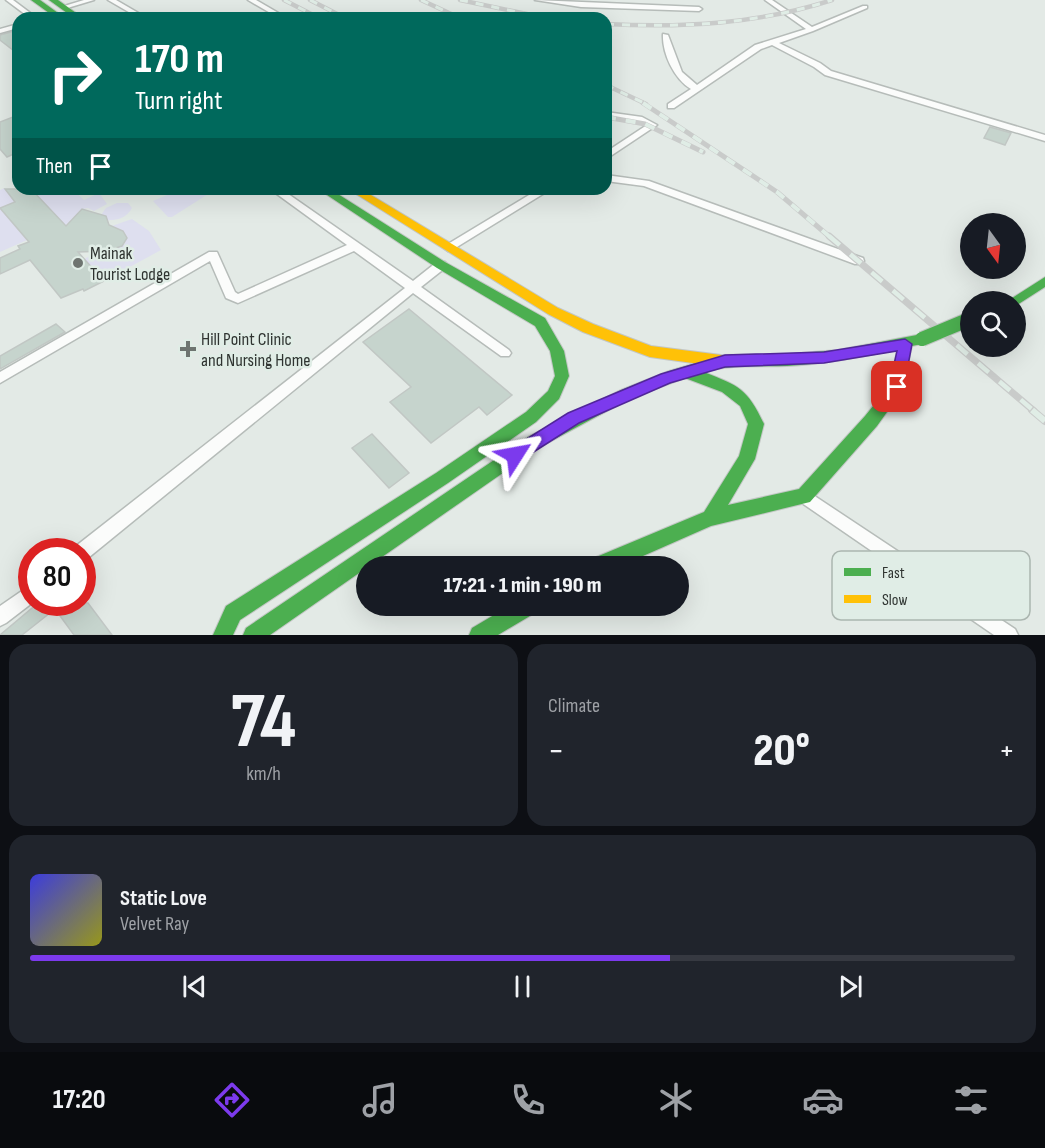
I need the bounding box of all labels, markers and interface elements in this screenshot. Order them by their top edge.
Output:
text: 170 m [135,34,224,85]
icon: right [36,36,114,114]
text: Turn right [135,85,222,117]
icon: arrive [84,150,117,183]
text: Then [36,153,72,180]
north arrow [960,213,1026,279]
map controls [960,213,1026,357]
place label: Mainak Tourist Lodge [90,243,170,285]
marker: Mainak Tourist Lodge [71,256,85,270]
button: search [960,291,1026,357]
place label: Hill Point Clinic and Nursing Home [201,329,311,371]
marker: Hill Point Clinic and Nursing Home [179,340,197,358]
pin [871,361,922,412]
icon: arrive [880,370,913,403]
position arrow [483,423,547,487]
speed limit sign: 80 [18,538,96,616]
legend [832,551,1030,620]
text: Fast [882,564,905,583]
text: 17:21 · 1 min · 190 m [443,572,602,599]
text: Slow [882,591,907,610]
text: 74 [231,676,296,769]
text: Climate [548,694,600,718]
text: 20° [753,724,810,779]
text: − [548,731,564,771]
text: + [999,731,1015,771]
text: km/h [246,762,281,786]
text: Static Love [120,885,207,912]
text: Velvet Ray [120,912,189,936]
icon: previous [178,970,211,1003]
icon: pause [506,970,539,1003]
icon: next [834,970,867,1003]
icon: directions [211,1079,253,1121]
icon: music [359,1079,401,1121]
icon: phone [507,1079,549,1121]
icon: climate [655,1079,697,1121]
icon: car [802,1079,844,1121]
icon: filters [950,1079,992,1121]
text: 17:20 [53,1084,106,1116]

